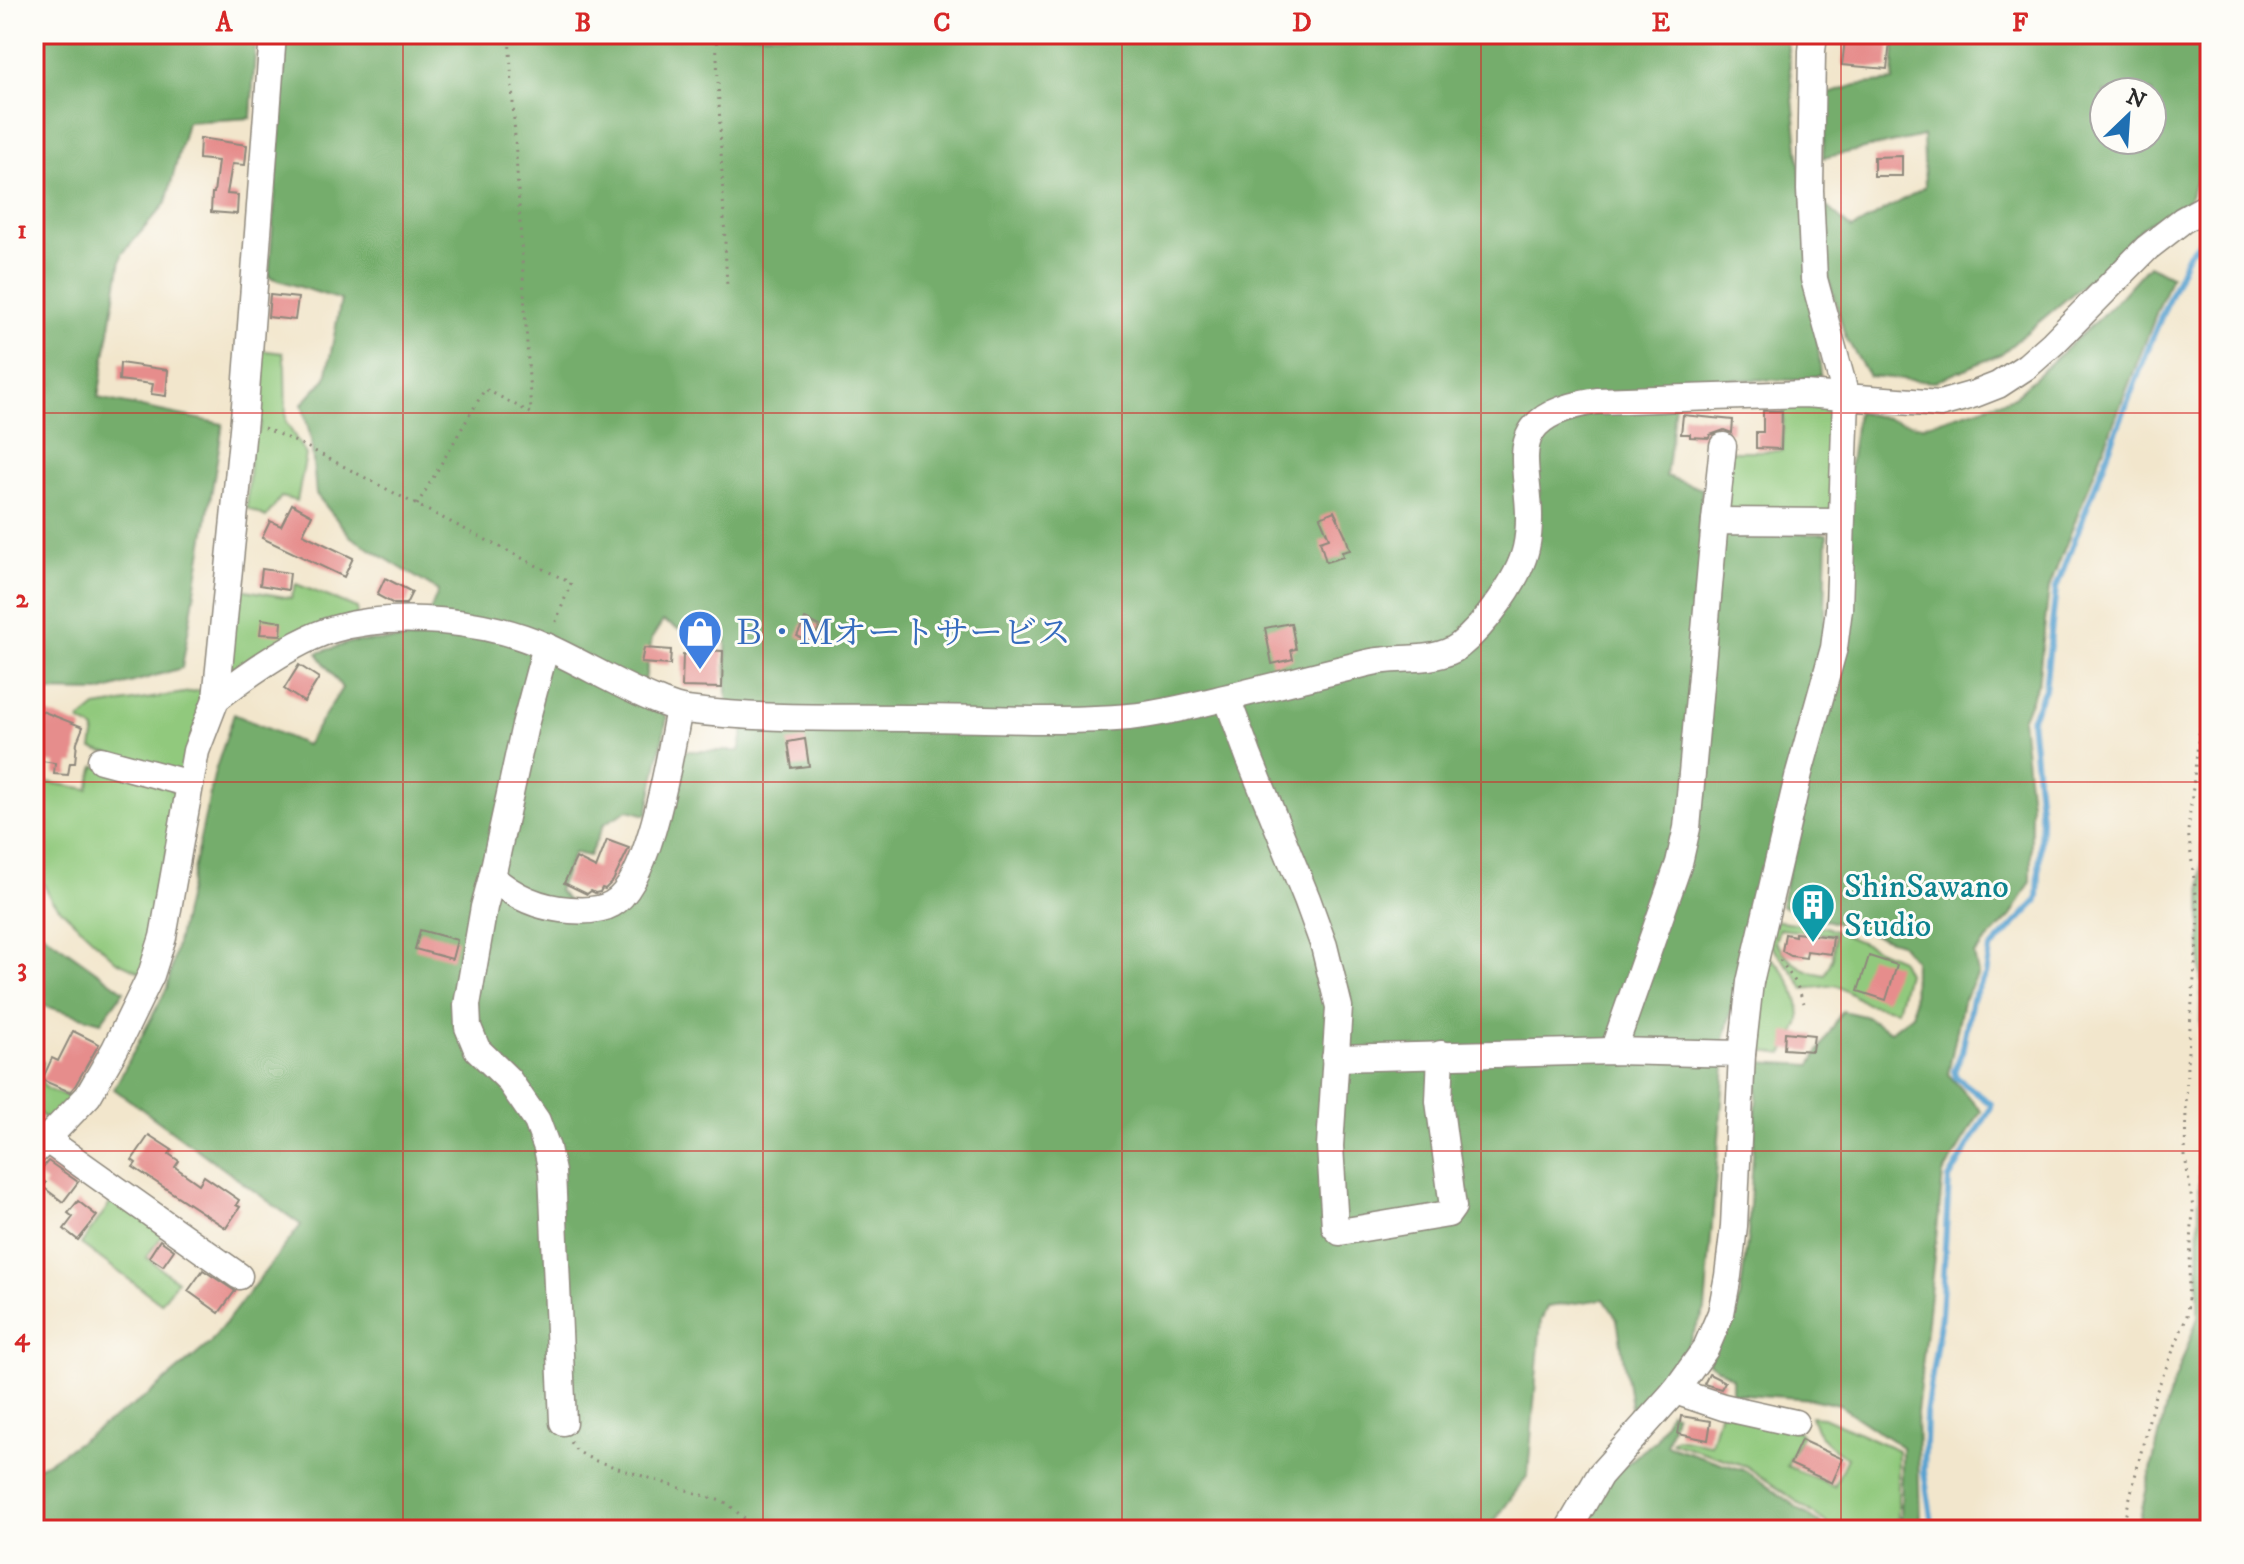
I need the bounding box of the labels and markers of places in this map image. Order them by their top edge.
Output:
shop icon: Ｂ・Ｍオートサービス [676,608,724,671]
place label: Ｂ・Ｍオートサービス [731,613,1071,655]
place label: ShinSawano Studio [1844,866,2009,947]
building icon: ShinSawano Studio [1789,881,1837,944]

